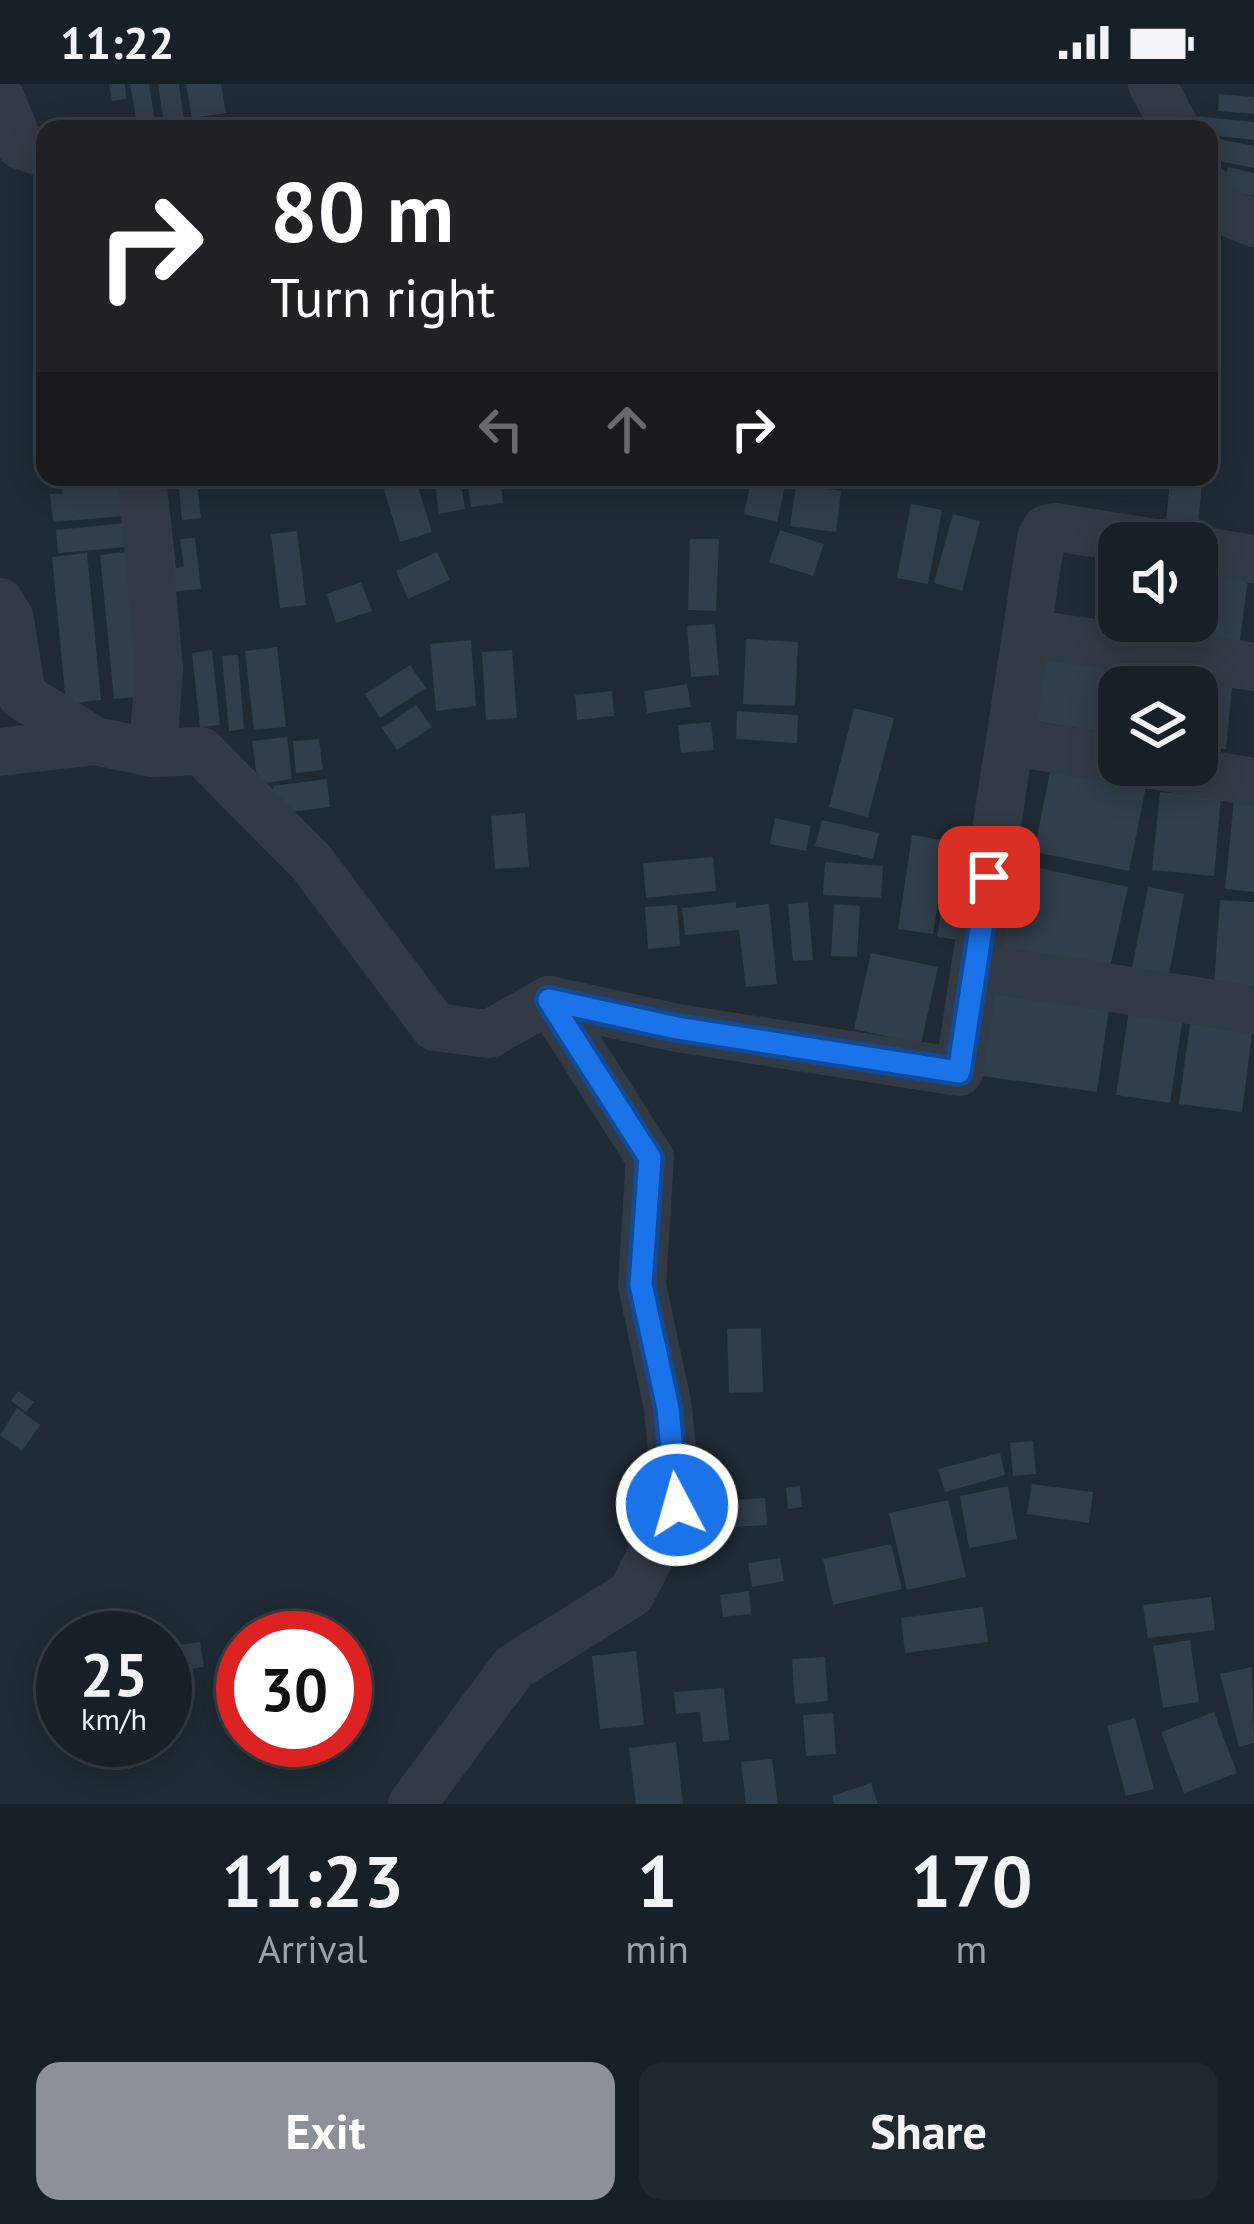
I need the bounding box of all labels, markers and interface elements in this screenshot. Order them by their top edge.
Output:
text: 11:22 [60,13,174,71]
text: 80 m [270,156,454,265]
icon: right [72,168,228,324]
text: Turn right [270,262,495,332]
icon: left [468,396,534,462]
icon: ahead [594,396,660,462]
icon: right [720,396,786,462]
map controls [1098,522,1218,786]
button: sound [1098,522,1218,642]
button: layers [1098,666,1218,786]
pin [938,826,1040,928]
icon: arrive [956,844,1022,910]
position arrow [614,1442,740,1568]
speed limit sign: 30 [216,1611,372,1767]
text: 25 [80,1635,148,1713]
text: km/h [81,1699,147,1738]
text: 11:23 [221,1834,404,1927]
text: 1 [637,1834,678,1927]
text: 170 [910,1834,1033,1927]
text: Arrival [258,1923,367,1974]
text: min [625,1923,689,1974]
text: m [956,1923,987,1974]
button: Exit [36,2062,615,2200]
button: Share [639,2062,1218,2200]

